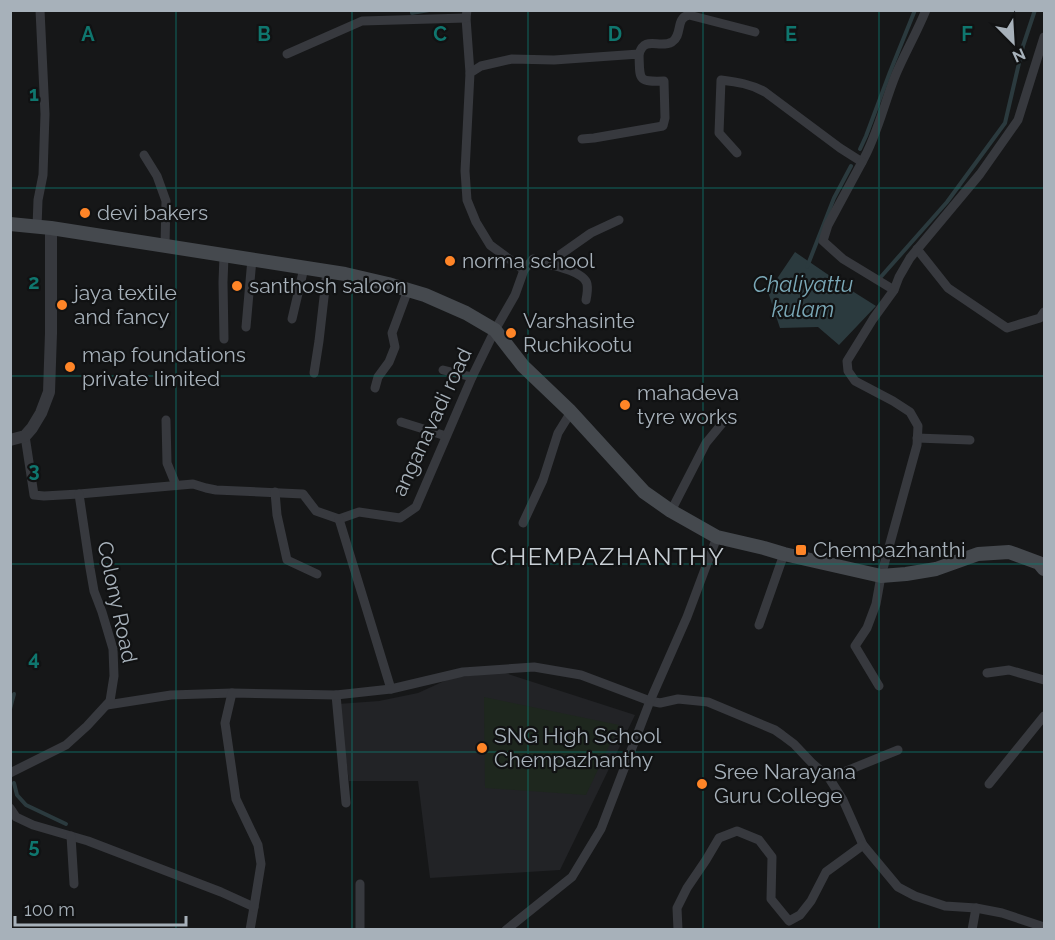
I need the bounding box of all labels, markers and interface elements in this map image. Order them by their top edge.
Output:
north arrow [983,12,1043,72]
text: A [81,22,95,46]
text: B [257,22,271,46]
text: C [433,22,447,46]
text: D [608,22,622,46]
text: E [785,22,797,46]
text: F [961,22,973,46]
text: N [1009,44,1028,66]
text: 1 [29,82,39,106]
place label: devi bakers [97,200,208,225]
marker: devi bakers [78,206,92,220]
place label: norma school [462,248,595,273]
marker: norma school [443,254,457,268]
text: 2 [28,270,40,294]
water label: Chaliyattu kulam [753,271,853,322]
place label: santhosh saloon [249,273,407,298]
marker: santhosh saloon [230,279,244,293]
place label: jaya textile and fancy [71,280,177,329]
marker: jaya textile and fancy [55,298,69,312]
place label: Varshasinte Ruchikootu [523,308,635,357]
marker: Varshasinte Ruchikootu [504,326,518,340]
place label: map foundations private limited [82,342,246,391]
street label: anganavadi road [386,344,477,500]
marker: map foundations private limited [63,360,77,374]
place label: mahadeva tyre works [637,380,739,429]
marker: mahadeva tyre works [618,398,632,412]
text: 3 [28,458,40,482]
place label: Chempazhanthi [813,537,966,562]
street label: Colony Road [92,539,143,665]
district label: CHEMPAZHANTHY [491,542,725,571]
marker: Chempazhanthi [794,543,808,557]
text: 4 [28,646,40,670]
place label: SNG High School Chempazhanthy [494,723,662,772]
marker: SNG High School Chempazhanthy [475,741,489,755]
place label: Sree Narayana Guru College [714,759,856,808]
marker: Sree Narayana Guru College [695,777,709,791]
text: 5 [28,834,40,858]
scale bar [15,889,186,927]
text: 100 m [24,899,75,920]

